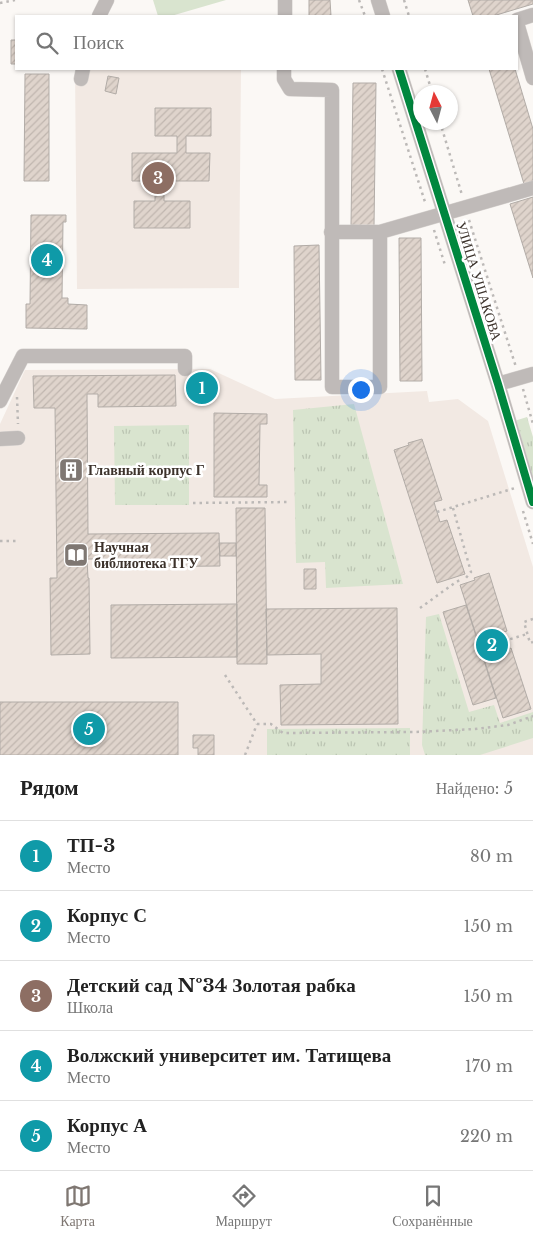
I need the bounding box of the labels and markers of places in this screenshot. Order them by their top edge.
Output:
pin: 3 [142,159,174,197]
pin: 4 [31,241,63,279]
pin: 1 [186,369,218,407]
building icon: Главный корпус Г [58,457,84,483]
place label: Главный корпус Г [88,461,205,479]
place label: Научная библиотека ТГУ [94,538,199,572]
library icon: Научная библиотека ТГУ [63,542,89,568]
pin: 2 [476,626,508,664]
pin: 5 [73,710,105,748]

